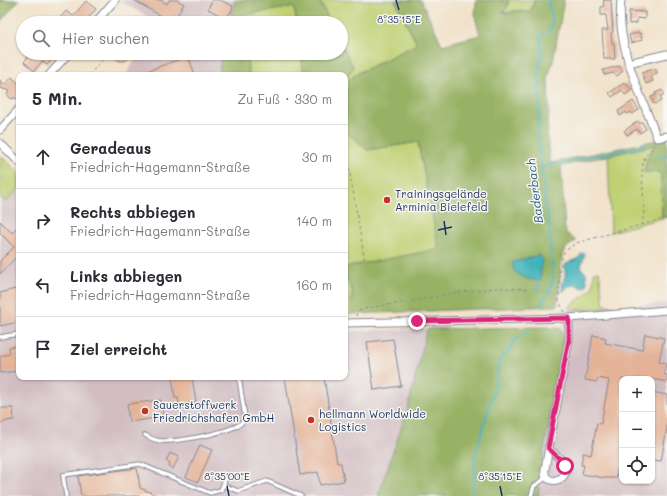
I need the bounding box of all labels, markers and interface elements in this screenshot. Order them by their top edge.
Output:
text: 8°35'15"E [377,12,421,26]
search box [16,16,348,60]
icon: search [30,27,52,49]
text: Hier suchen [62,28,149,48]
text: 5 Min. [32,87,83,109]
text: Zu Fuß · 330 m [238,90,332,107]
text: Geradeaus [70,138,151,158]
icon: ahead [32,146,54,168]
text: 30 m [302,148,332,165]
text: Friedrich-Hagemann-Straße [70,158,250,175]
water label: Baderbach [522,158,546,224]
place label: Trainingsgelände Arminia Bielefeld [395,186,488,214]
marker: Trainingsgelände Arminia Bielefeld [382,195,392,205]
text: Rechts abbiegen [70,202,195,222]
icon: right [32,210,54,232]
text: 140 m [296,212,332,229]
text: Friedrich-Hagemann-Straße [70,222,250,239]
text: Links abbiegen [70,266,182,286]
icon: left [32,274,54,296]
text: 160 m [296,276,332,293]
text: Friedrich-Hagemann-Straße [70,286,250,303]
route end [408,312,426,330]
icon: arrive [32,338,54,360]
text: Ziel erreicht [70,339,167,359]
map controls [619,376,655,484]
button: + [619,376,655,412]
place label: Sauerstoffwerk Friedrichshafen GmbH [153,397,274,425]
marker: Sauerstoffwerk Friedrichshafen GmbH [140,406,150,416]
place label: hellmann Worldwide Logistics [319,406,426,434]
button: − [619,412,655,448]
marker: hellmann Worldwide Logistics [306,415,316,425]
button: locate [619,448,655,484]
route start [556,457,574,475]
text: 8°35'00"E [204,469,250,483]
text: 8°35'15"E [478,469,522,483]

